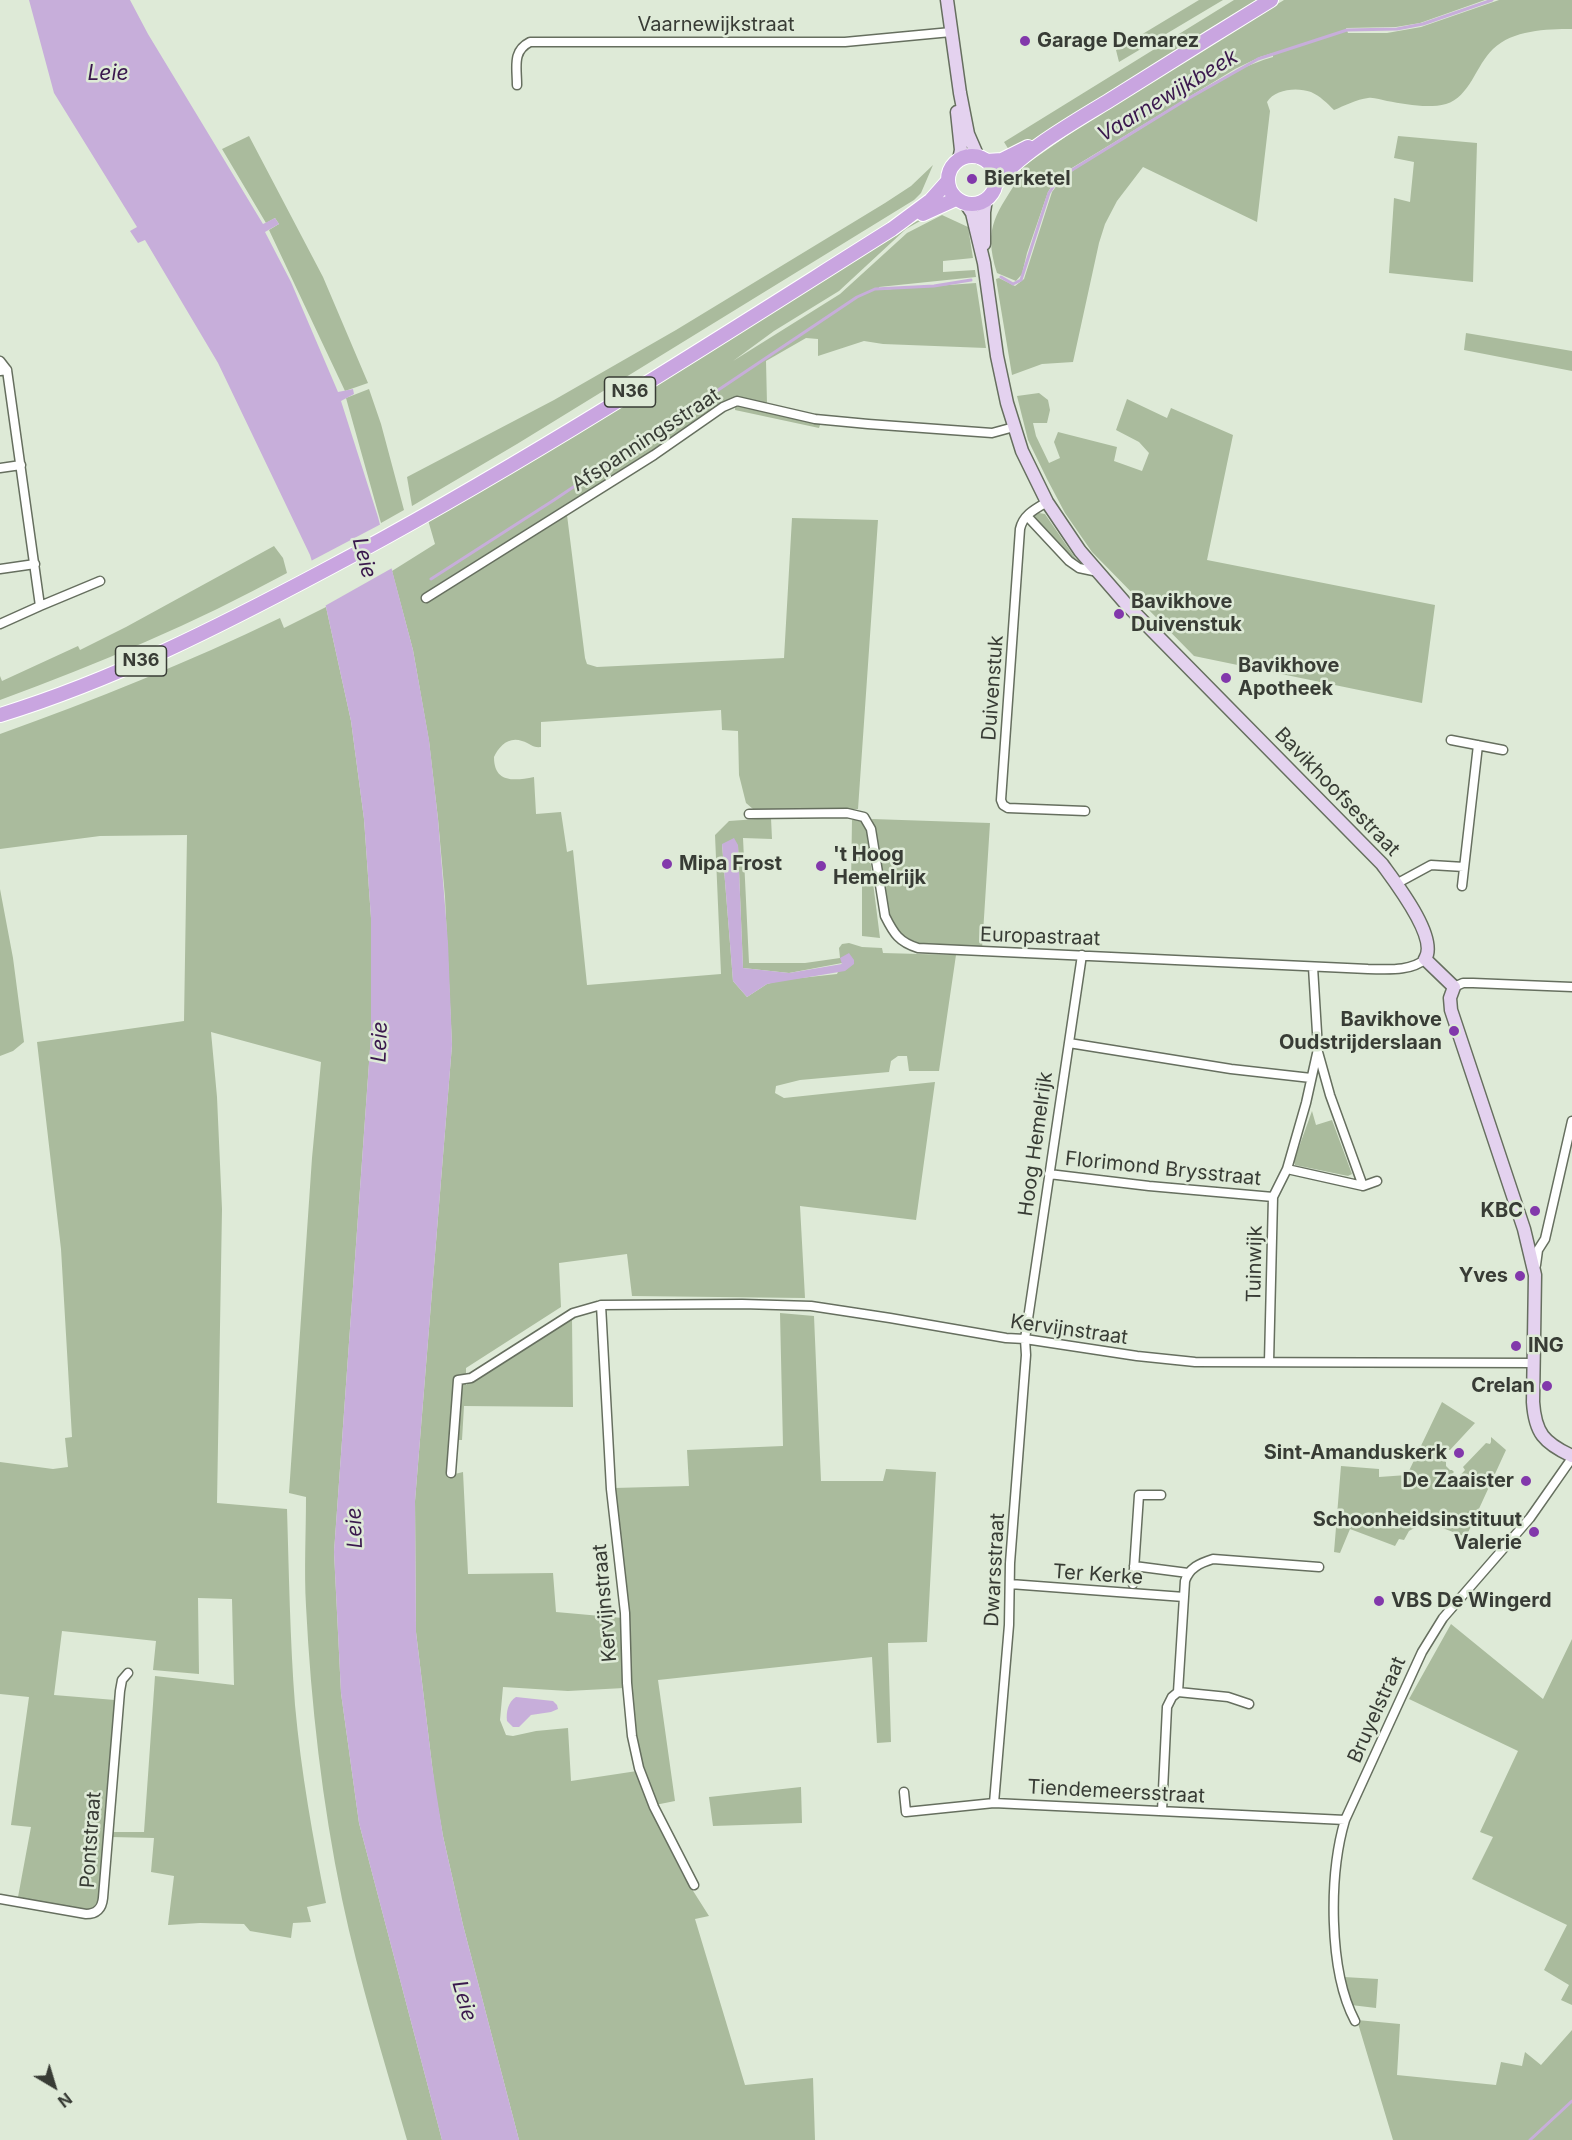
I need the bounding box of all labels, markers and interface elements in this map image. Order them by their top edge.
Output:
street label: Vaarnewijkstraat [638,13,794,37]
place label: Garage Demarez [1037,29,1199,53]
marker: Garage Demarez [1018,34,1032,48]
water label: Vaarnewijkbeek [1093,44,1243,148]
water label: Leie [87,61,129,87]
place label: Bierketel [984,167,1071,191]
marker: Bierketel [965,172,979,186]
road number: N36 [604,377,656,407]
street label: Afspanningsstraat [567,383,725,497]
water label: Leie [347,535,381,581]
place label: Bavikhove Duivenstuk [1131,590,1242,637]
marker: Bavikhove Duivenstuk [1112,607,1126,621]
street label: Duivenstuk [977,635,1009,741]
road number: N36 [116,646,166,676]
place label: Bavikhove Apotheek [1238,654,1339,701]
marker: Bavikhove Apotheek [1219,671,1233,685]
street label: Bavikhoofsestraat [1269,723,1405,861]
place label: 't Hoog Hemelrijk [833,843,926,890]
place label: Mipa Frost [679,852,782,876]
marker: Mipa Frost [660,857,674,871]
marker: 't Hoog Hemelrijk [814,859,828,873]
street label: Europastraat [979,923,1101,951]
place label: Bavikhove Oudstrijderslaan [1279,1008,1442,1055]
water label: Leie [367,1021,393,1063]
marker: Bavikhove Oudstrijderslaan [1447,1024,1461,1038]
street label: Hoog Hemelrijk [1014,1070,1058,1218]
street label: Florimond Brysstraat [1064,1147,1262,1191]
place label: KBC [1481,1199,1523,1223]
marker: KBC [1528,1204,1542,1218]
street label: Tuinwijk [1242,1225,1268,1303]
place label: Yves [1459,1264,1508,1288]
marker: Yves [1513,1269,1527,1283]
street label: Kervijnstraat [1009,1310,1129,1350]
place label: ING [1528,1334,1564,1358]
marker: ING [1509,1339,1523,1353]
place label: Crelan [1471,1374,1535,1398]
marker: Crelan [1540,1379,1554,1393]
place label: Sint-Amanduskerk [1264,1441,1447,1465]
marker: Sint-Amanduskerk [1452,1446,1466,1460]
place label: De Zaaister [1403,1469,1514,1493]
marker: De Zaaister [1519,1474,1533,1488]
water label: Leie [342,1507,368,1549]
place label: Schoonheidsinstituut Valerie [1313,1508,1522,1555]
street label: Dwarsstraat [980,1513,1010,1627]
marker: Schoonheidsinstituut Valerie [1527,1525,1541,1539]
street label: Kervijnstraat [588,1543,622,1663]
street label: Ter Kerke [1052,1560,1144,1590]
place label: VBS De Wingerd [1391,1589,1552,1613]
marker: VBS De Wingerd [1372,1594,1386,1608]
street label: Bruyelstraat [1343,1653,1411,1767]
street label: Tiendemeersstraat [1027,1775,1205,1809]
street label: Pontstraat [76,1791,106,1889]
water label: Leie [446,1978,482,2024]
north arrow [24,2056,84,2116]
text: N [54,2089,76,2112]

